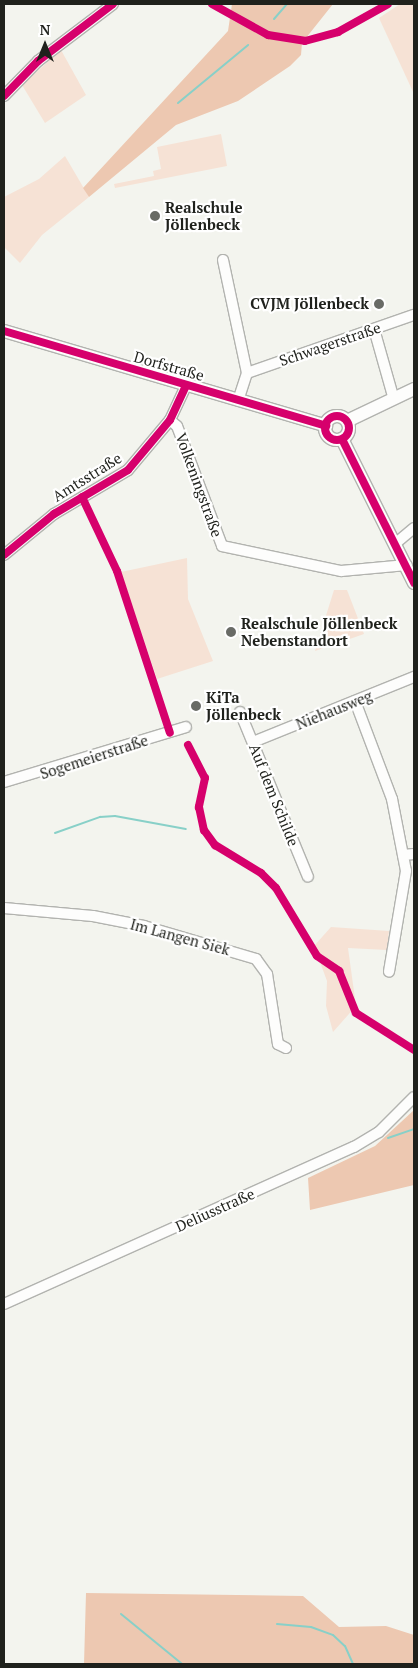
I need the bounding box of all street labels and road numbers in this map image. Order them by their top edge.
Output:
street label: Schwagerstraße [277,318,383,370]
street label: Dorfstraße [132,347,206,385]
street label: Volkeningstraße [172,430,226,540]
street label: Amtsstraße [49,449,125,505]
street label: Niehausweg [293,687,375,733]
street label: Sogemeierstraße [38,731,150,783]
street label: Auf dem Schilde [245,741,303,849]
street label: Im Langen Siek [128,915,232,959]
street label: Deliusstraße [173,1185,257,1235]

